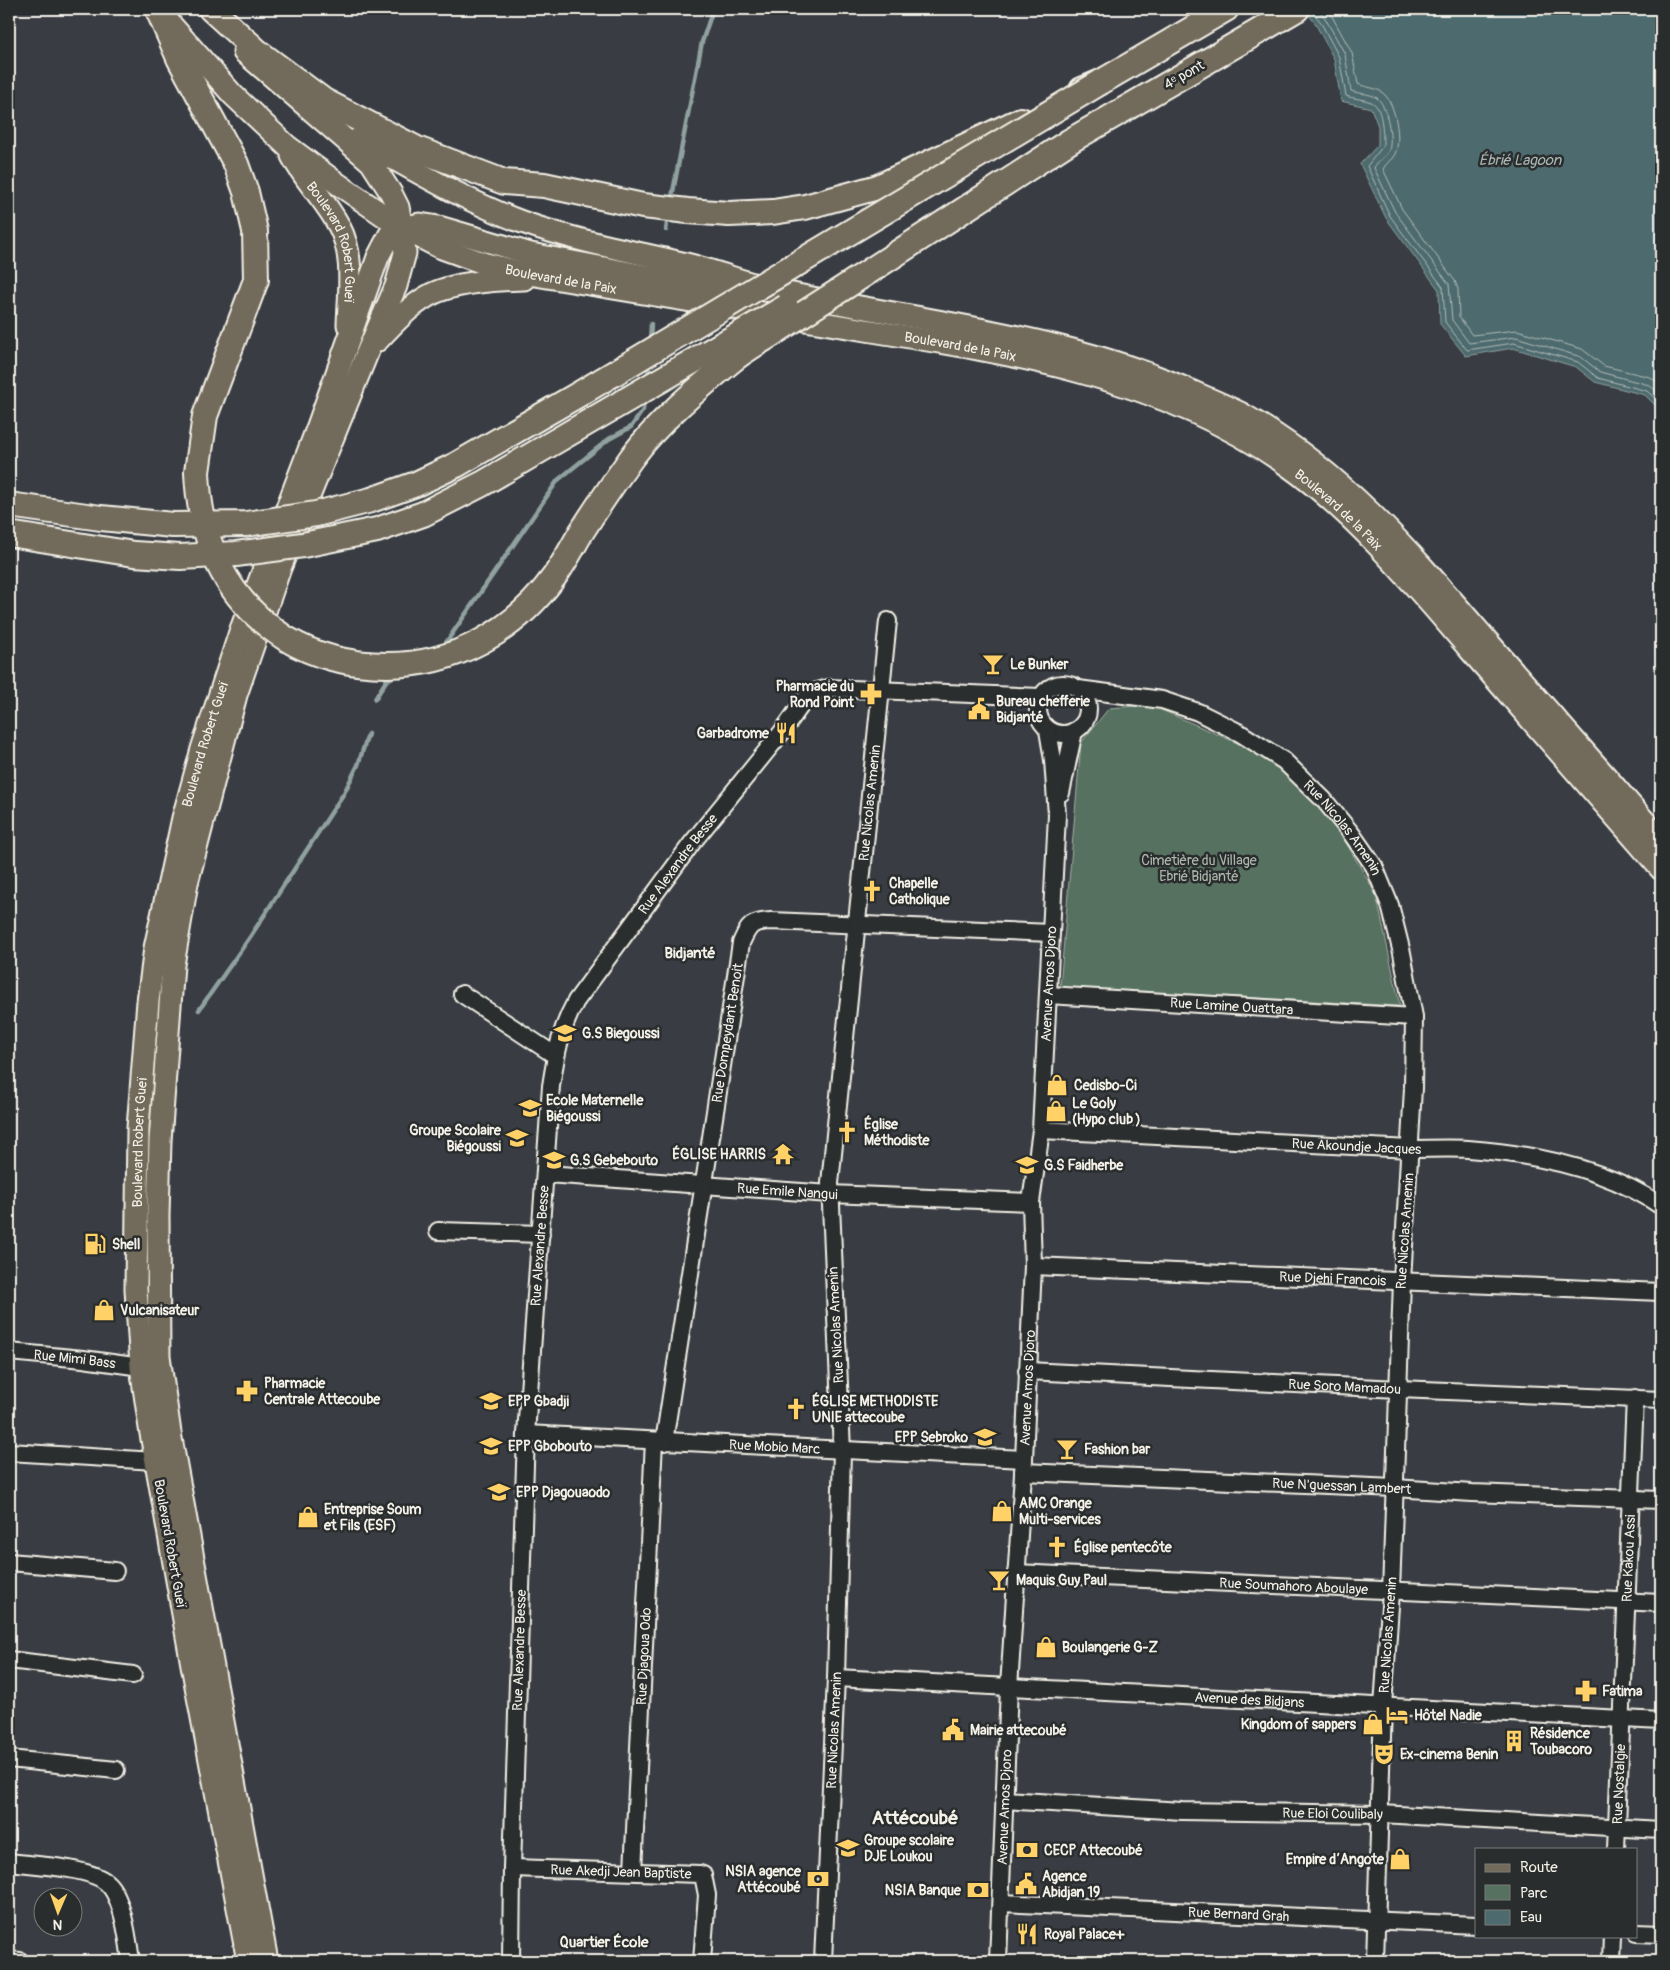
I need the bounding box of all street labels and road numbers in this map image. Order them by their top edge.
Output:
street label: 4ᵉ pont [1161,57,1208,93]
street label: Boulevard Robert Gueï [303,178,358,304]
street label: Boulevard de la Paix [503,260,618,297]
street label: Boulevard de la Paix [903,328,1018,365]
street label: Boulevard de la Paix [1291,465,1386,554]
street label: Boulevard Robert Gueï [178,678,232,809]
street label: Rue Nicolas Amenin [855,744,884,862]
street label: Rue Nicolas Amenin [1300,776,1385,878]
street label: Rue Alexandre Besse [634,810,721,917]
street label: Avenue Amos Djoro [1037,925,1060,1042]
street label: Rue Dompeydant Benoit [708,962,746,1104]
street label: Rue Lamine Ouattara [1169,994,1294,1018]
street label: Boulevard Robert Gueï [129,1076,151,1207]
street label: Rue Akoundje Jacques [1291,1134,1422,1158]
street label: Rue Nicolas Amenin [1392,1172,1418,1290]
street label: Rue Emile Nangui [737,1179,838,1203]
street label: Rue Alexandre Besse [527,1185,552,1307]
street label: Rue Nicolas Amenin [824,1266,848,1384]
street label: Rue Djehi Francois [1279,1268,1387,1289]
street label: Avenue Amos Djoro [1016,1329,1039,1446]
street label: Rue Mimi Bass [33,1346,117,1372]
street label: Rue Soro Mamadou [1288,1375,1401,1398]
street label: Rue Mobio Marc [729,1436,821,1457]
street label: Rue N'guessan Lambert [1272,1474,1412,1498]
street label: Boulevard Robert Gueï [150,1478,190,1610]
street label: Rue Kakou Assi [1618,1514,1639,1602]
street label: Rue Soumahoro Aboulaye [1219,1574,1369,1598]
street label: Rue Nicolas Amenin [1375,1576,1401,1694]
street label: Rue Alexandre Besse [509,1589,529,1711]
street label: Rue Djagoua Odo [633,1607,654,1706]
street label: Rue Nicolas Amenin [822,1672,845,1789]
street label: Avenue des Bidjans [1194,1688,1305,1711]
street label: Rue Nostalgie [1609,1743,1629,1825]
street label: Avenue Amos Djoro [993,1748,1015,1865]
street label: Rue Eloi Coulibaly [1282,1804,1383,1823]
street label: Rue Akedji Jean Baptiste [550,1861,692,1882]
street label: Rue Bernard Grah [1188,1903,1290,1925]

